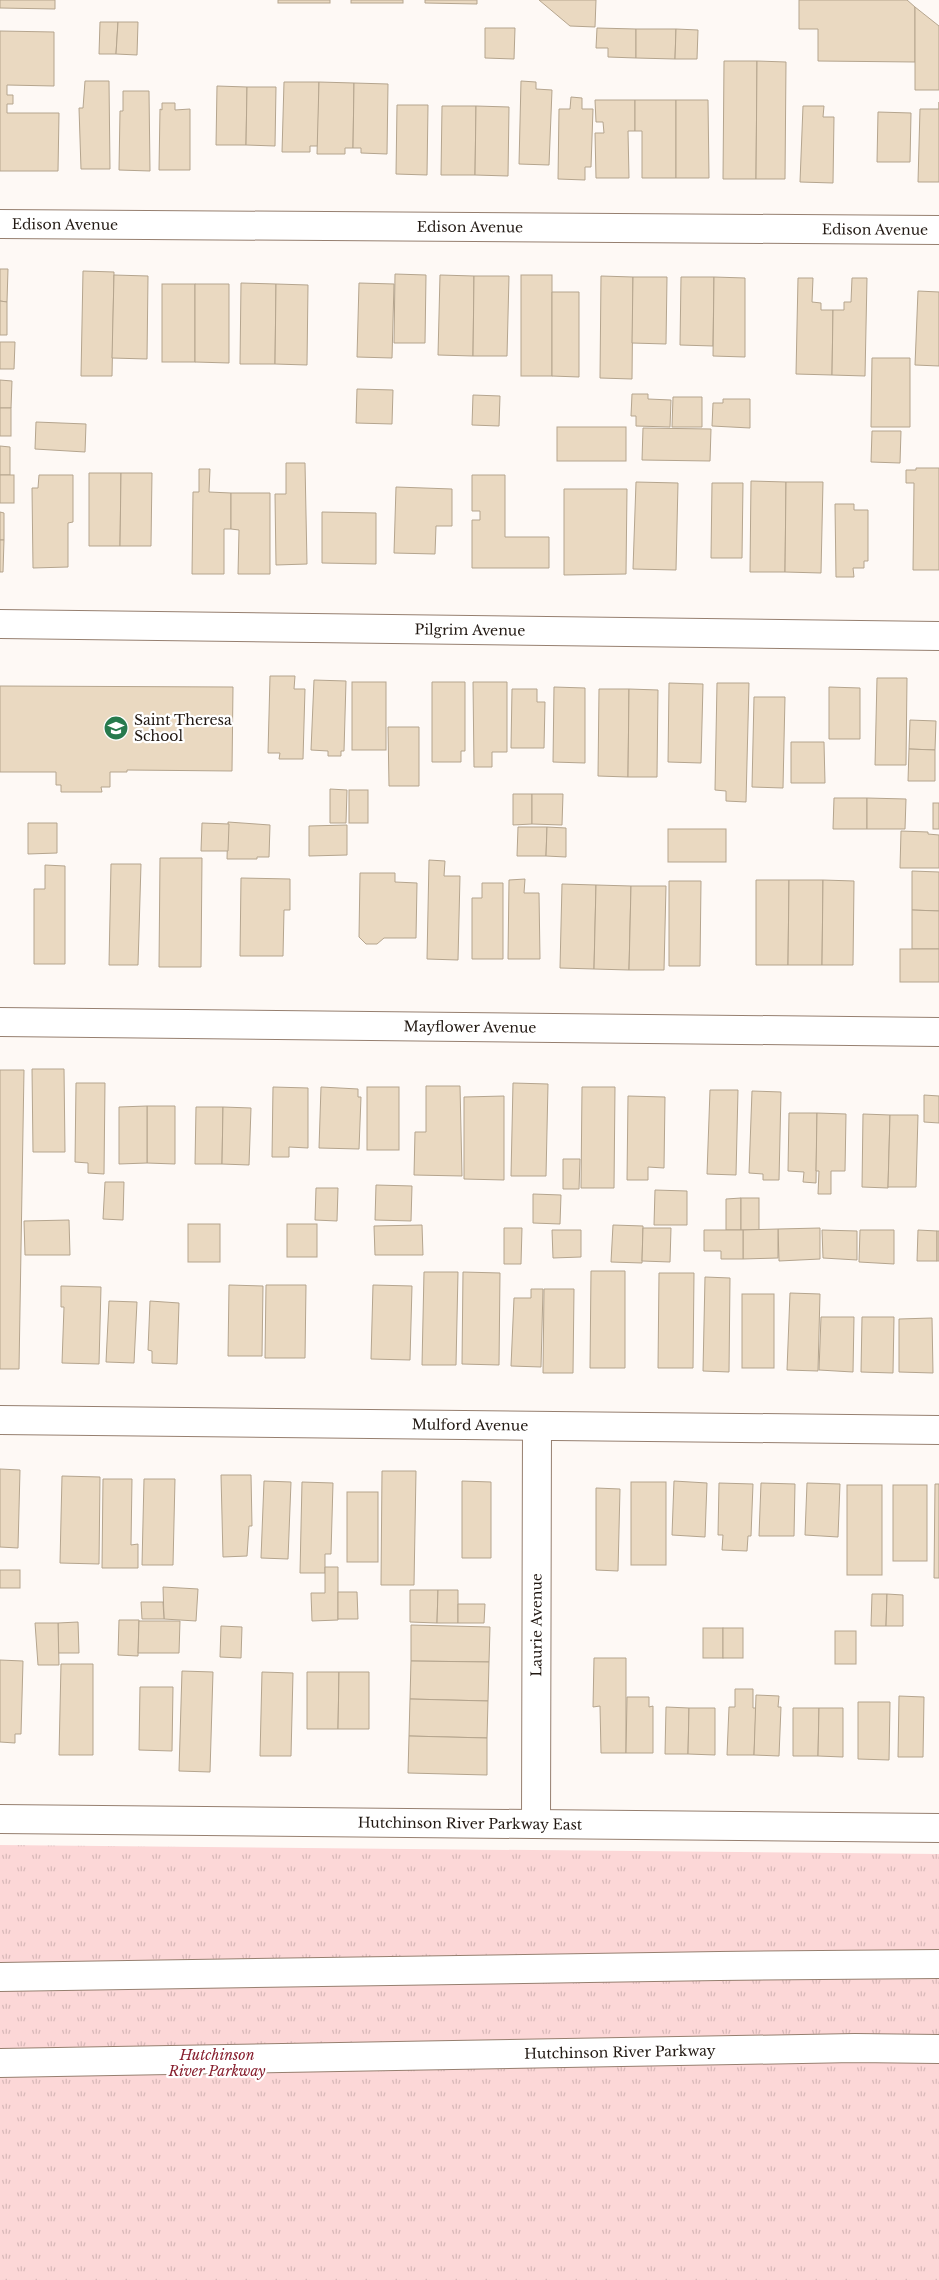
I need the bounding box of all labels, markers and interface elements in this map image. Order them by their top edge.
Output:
street label: Edison Avenue [12,215,118,234]
street label: Edison Avenue [417,218,523,236]
street label: Edison Avenue [822,220,928,239]
street label: Pilgrim Avenue [415,620,525,640]
place label: Saint Theresa School [134,711,232,745]
school or university icon: Saint Theresa School [103,715,129,741]
street label: Mayflower Avenue [403,1017,537,1037]
street label: Mulford Avenue [412,1415,528,1435]
street label: Laurie Avenue [527,1573,546,1677]
street label: Hutchinson River Parkway East [358,1813,583,1834]
street label: Hutchinson River Parkway [524,2041,716,2063]
park label: Hutchinson River Parkway [167,2046,266,2080]

